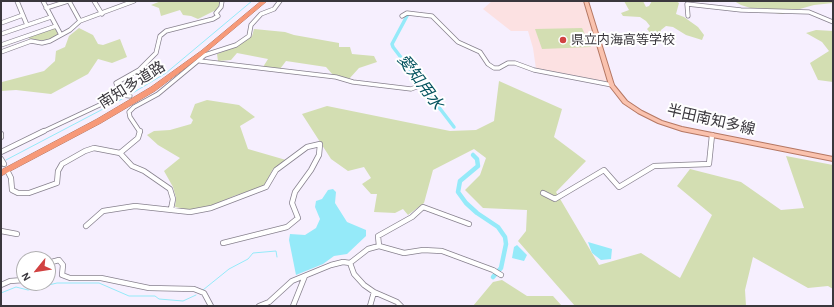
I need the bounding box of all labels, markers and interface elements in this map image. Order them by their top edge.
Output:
place label: 県立内海高等学校 [571,32,675,48]
marker: 県立内海高等学校 [558,35,568,45]
water label: 愛知用水 [393,51,447,113]
street label: 南知多道路 [95,57,169,113]
street label: 半田南知多線 [665,101,757,139]
north arrow [16,251,56,291]
text: N [19,271,33,283]

